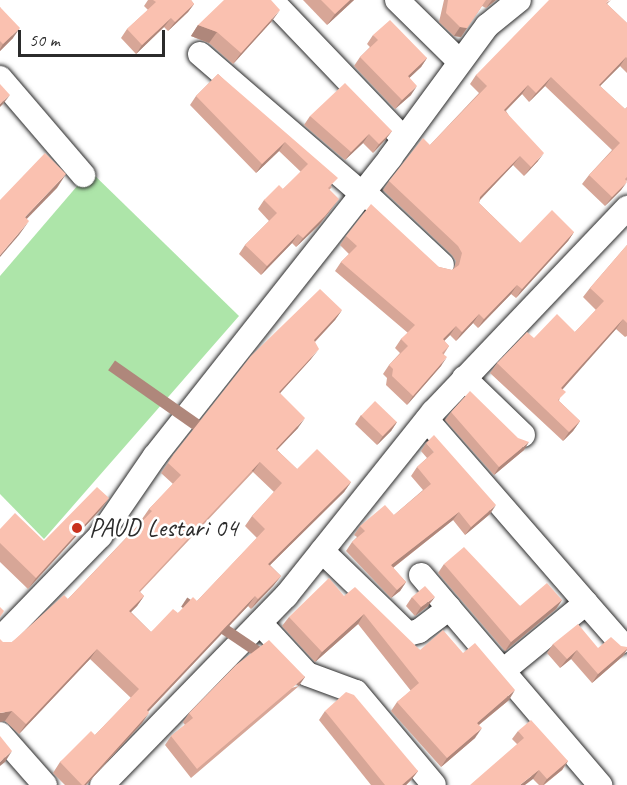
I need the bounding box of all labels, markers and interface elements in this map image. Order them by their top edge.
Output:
scale bar [21,18,168,56]
text: 50 m [29,29,60,51]
place label: PAUD Lestari 04 [89,512,238,544]
marker: PAUD Lestari 04 [70,521,84,535]

